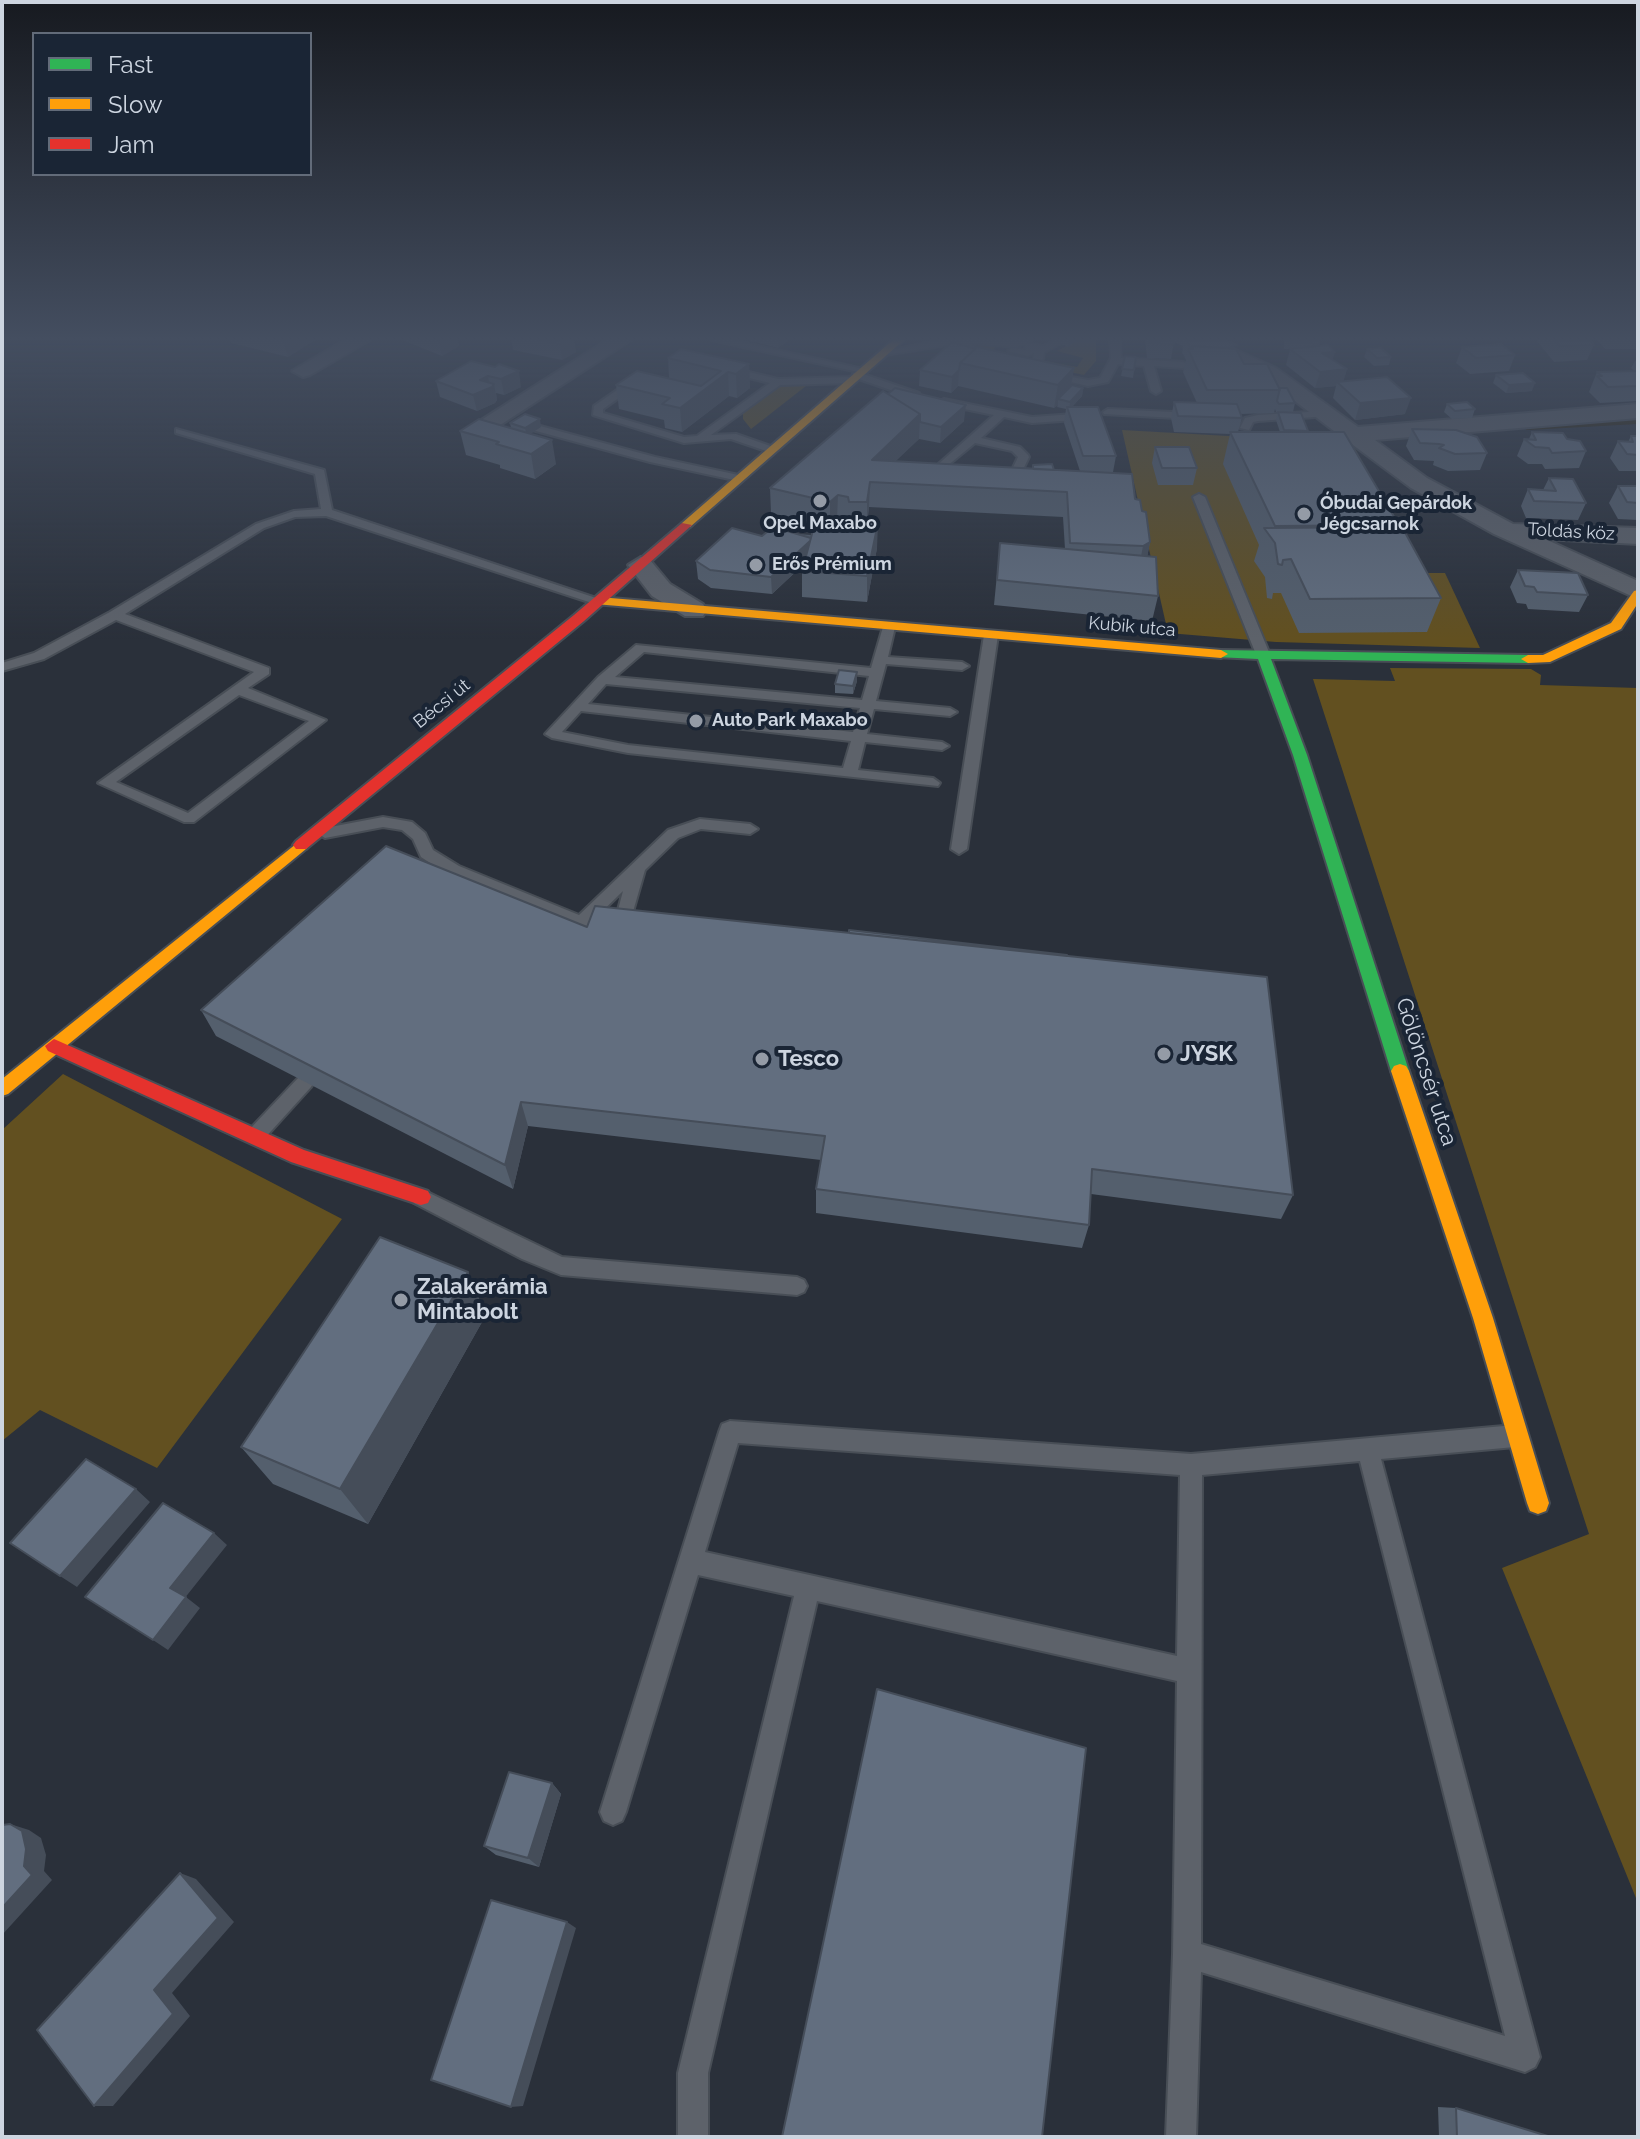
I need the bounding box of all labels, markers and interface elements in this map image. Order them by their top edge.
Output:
legend [32,32,312,176]
text: Fast [108,50,153,79]
text: Slow [108,90,162,119]
text: Jam [108,130,154,159]
marker: Opel Maxabo [811,492,829,510]
place label: Óbudai Gepárdok Jégcsarnok [1320,493,1472,536]
marker: Óbudai Gepárdok Jégcsarnok [1295,505,1313,523]
place label: Opel Maxabo [763,513,877,535]
street label: Toldás köz [1527,519,1615,545]
place label: Erős Prémium [772,554,892,576]
marker: Erős Prémium [747,556,765,574]
street label: Kubik utca [1088,612,1176,642]
street label: Bécsi út [409,675,475,733]
place label: Auto Park Maxabo [712,710,868,732]
marker: Auto Park Maxabo [687,712,705,730]
street label: Gölöncsér utca [1390,995,1462,1149]
place label: JYSK [1180,1041,1233,1067]
marker: JYSK [1155,1045,1173,1063]
place label: Tesco [778,1046,839,1072]
marker: Tesco [753,1050,771,1068]
place label: Zalakerámia Mintabolt [417,1274,548,1326]
marker: Zalakerámia Mintabolt [392,1291,410,1309]

